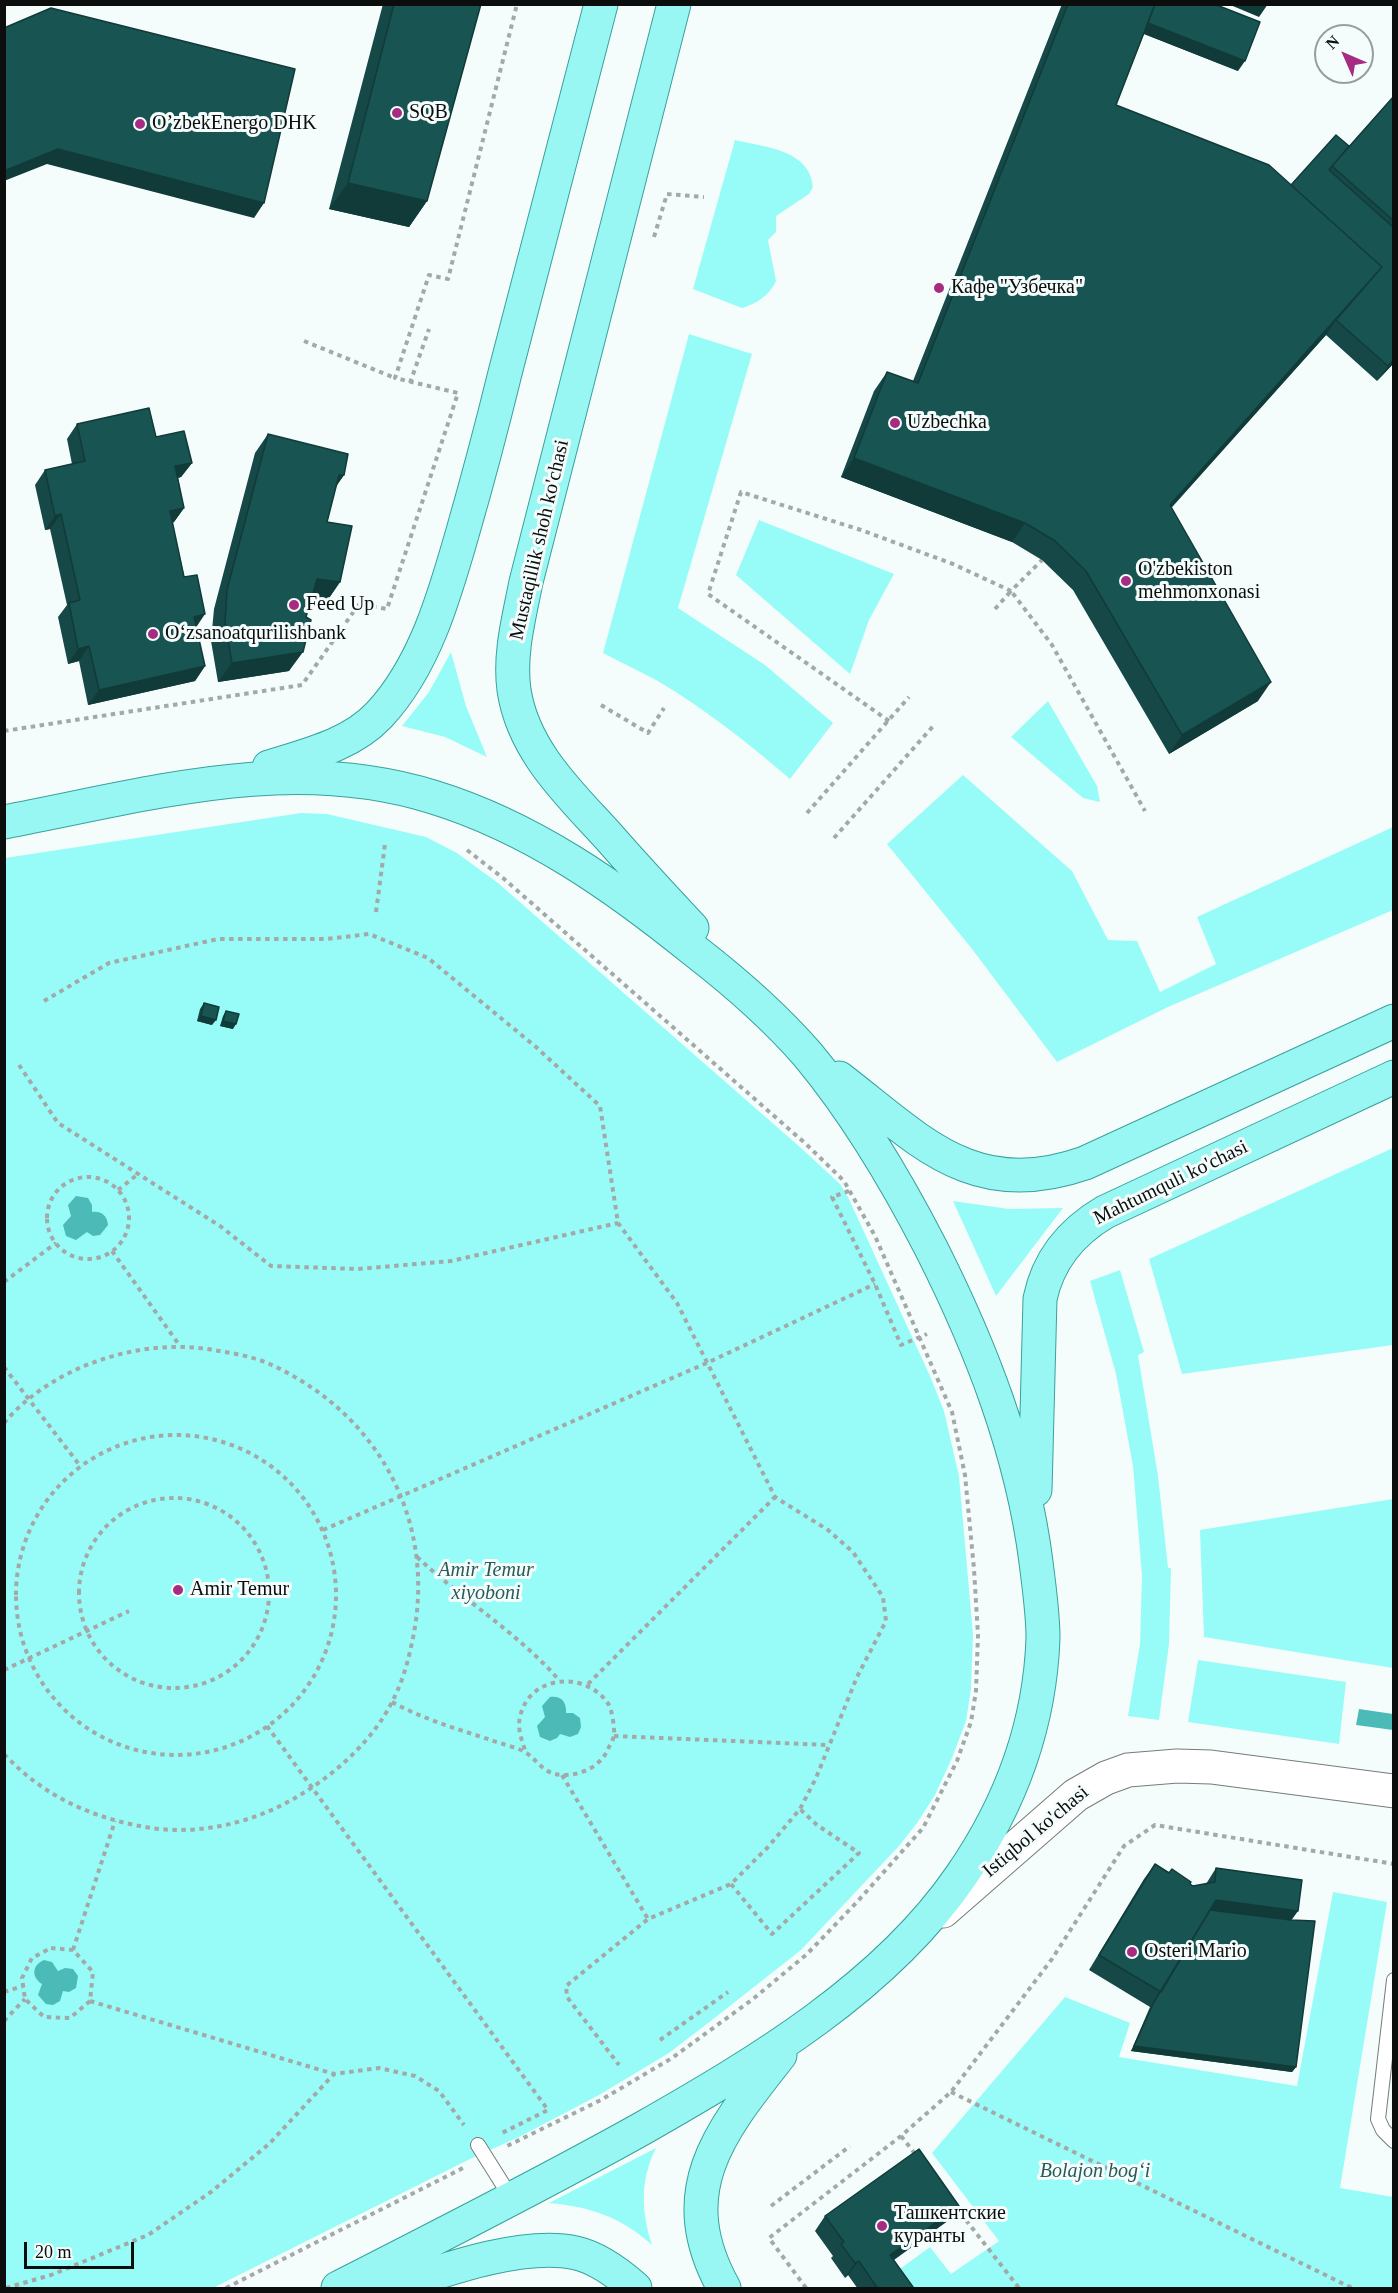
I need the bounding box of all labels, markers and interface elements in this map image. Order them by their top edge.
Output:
north arrow [1314,24,1374,84]
text: N [1322,32,1342,52]
place label: SQB [409,101,448,125]
marker: SQB [390,106,404,120]
place label: O’zbekEnergo DHK [152,112,317,136]
marker: O’zbekEnergo DHK [133,117,147,131]
place label: Кафе "Узбечка" [951,276,1083,300]
marker: Кафе "Узбечка" [932,281,946,295]
place label: Uzbechka [907,411,987,435]
marker: Uzbechka [888,416,902,430]
street label: Mustaqillik shoh ko'chasi [505,438,575,642]
place label: O'zbekiston mehmonxonasi [1138,558,1260,605]
marker: O'zbekiston mehmonxonasi [1119,574,1133,588]
place label: Feed Up [306,593,374,617]
marker: Feed Up [287,598,301,612]
place label: Oʻzsanoatqurilishbank [165,622,346,646]
marker: Oʻzsanoatqurilishbank [146,627,160,641]
street label: Mahtumquli ko'chasi [1090,1135,1252,1231]
park label: Amir Temur xiyoboni [438,1559,534,1606]
place label: Amir Temur [190,1578,289,1602]
marker: Amir Temur [171,1583,185,1597]
street label: Istiqbol ko'chasi [978,1781,1094,1883]
place label: Osteri Mario [1144,1940,1247,1964]
marker: Osteri Mario [1125,1945,1139,1959]
park label: Bolajon bog‘i [1040,2160,1150,2184]
place label: Ташкентские куранты [894,2202,1006,2249]
marker: Ташкентские куранты [875,2219,889,2233]
scale bar [27,2230,136,2268]
text: 20 m [35,2242,72,2262]

